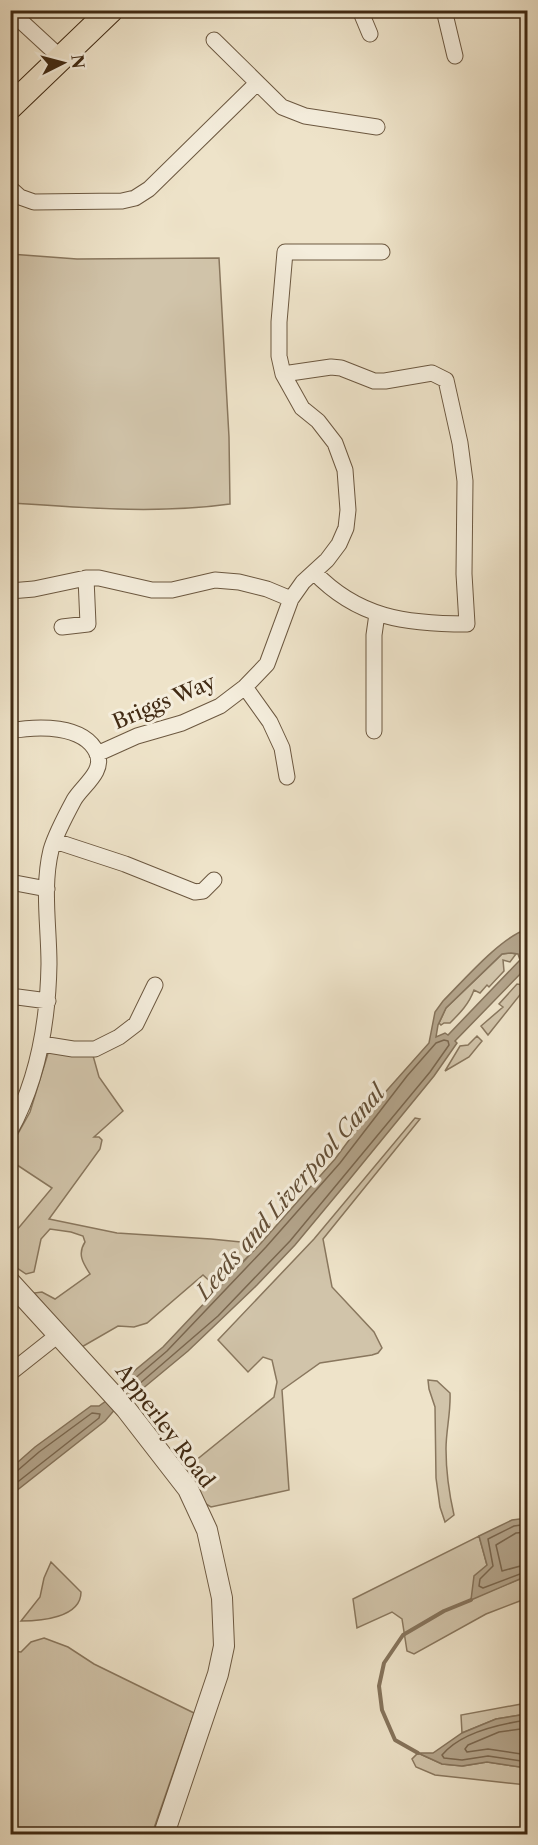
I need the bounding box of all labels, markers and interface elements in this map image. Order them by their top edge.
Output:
north arrow [33,33,93,93]
text: N [67,53,89,69]
street label: Briggs Way [109,669,219,734]
water label: Leeds and Liverpool Canal [189,1077,393,1307]
street label: Apperley Road [110,1358,220,1493]

